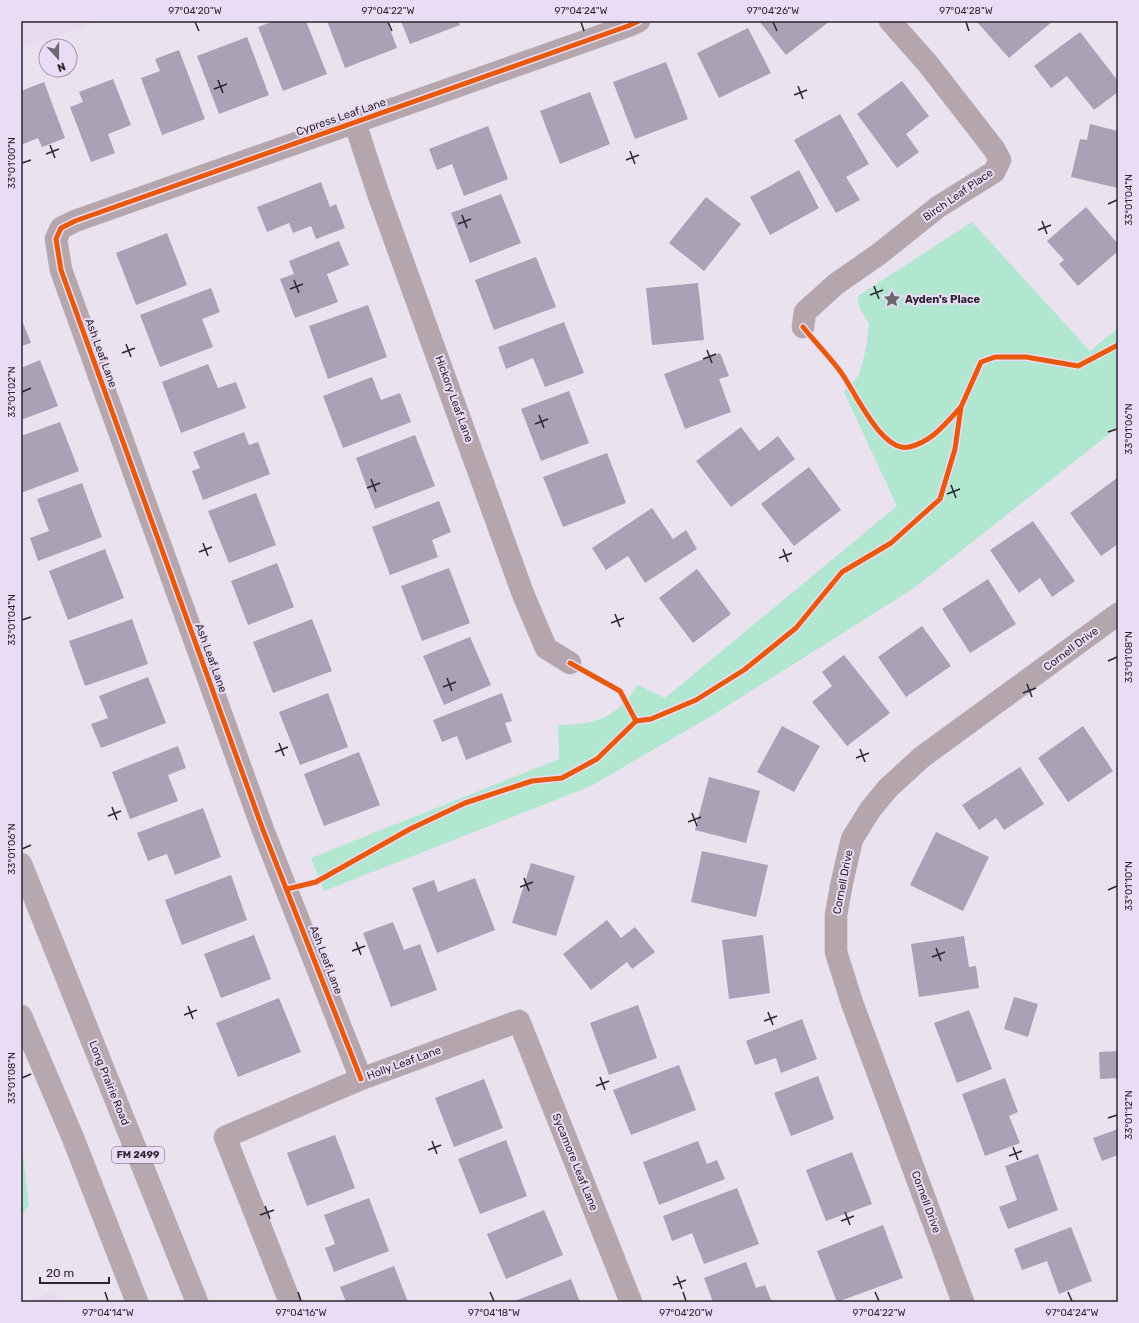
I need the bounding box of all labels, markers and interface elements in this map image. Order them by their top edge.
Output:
text: 97°04'20"W [168,5,222,17]
text: 97°04'22"W [362,5,414,17]
text: 97°04'24"W [555,5,607,17]
text: 97°04'26"W [747,5,799,17]
text: 97°04'28"W [939,5,993,17]
north arrow [38,38,78,78]
text: N [55,59,67,74]
street label: Cypress Leaf Lane [294,96,388,138]
text: 33°01'00"N [6,137,18,189]
street label: Birch Leaf Place [920,166,996,224]
text: 33°01'04"N [1123,174,1135,226]
place icon: Ayden's Place [882,289,902,309]
place label: Ayden's Place [905,293,981,306]
street label: Ash Leaf Lane [83,317,119,389]
street label: Hickory Leaf Lane [432,354,476,444]
text: 33°01'02"N [6,366,18,418]
text: 33°01'06"N [1123,403,1135,455]
text: 33°01'04"N [6,594,18,646]
street label: Ash Leaf Lane [193,622,229,694]
street label: Cornell Drive [1041,624,1101,674]
text: 33°01'08"N [1123,631,1135,683]
text: 33°01'06"N [6,823,18,875]
street label: Cornell Drive [830,849,856,915]
text: 33°01'10"N [1123,861,1135,911]
street label: Ash Leaf Lane [307,924,345,996]
street label: Long Prairie Road [86,1039,132,1127]
street label: Holly Leaf Lane [365,1044,443,1082]
text: 33°01'08"N [6,1052,18,1104]
text: 33°01'12"N [1123,1090,1135,1140]
street label: Sycamore Leaf Lane [550,1111,600,1213]
road number: FM 2499 [112,1147,164,1163]
street label: Cornell Drive [909,1169,943,1235]
scale bar [40,1259,109,1285]
text: 20 m [46,1266,74,1280]
text: 97°04'14"W [82,1307,134,1319]
text: 97°04'16"W [275,1307,327,1319]
text: 97°04'18"W [468,1307,520,1319]
text: 97°04'20"W [659,1307,713,1319]
text: 97°04'22"W [853,1307,905,1319]
text: 97°04'24"W [1046,1307,1098,1319]

